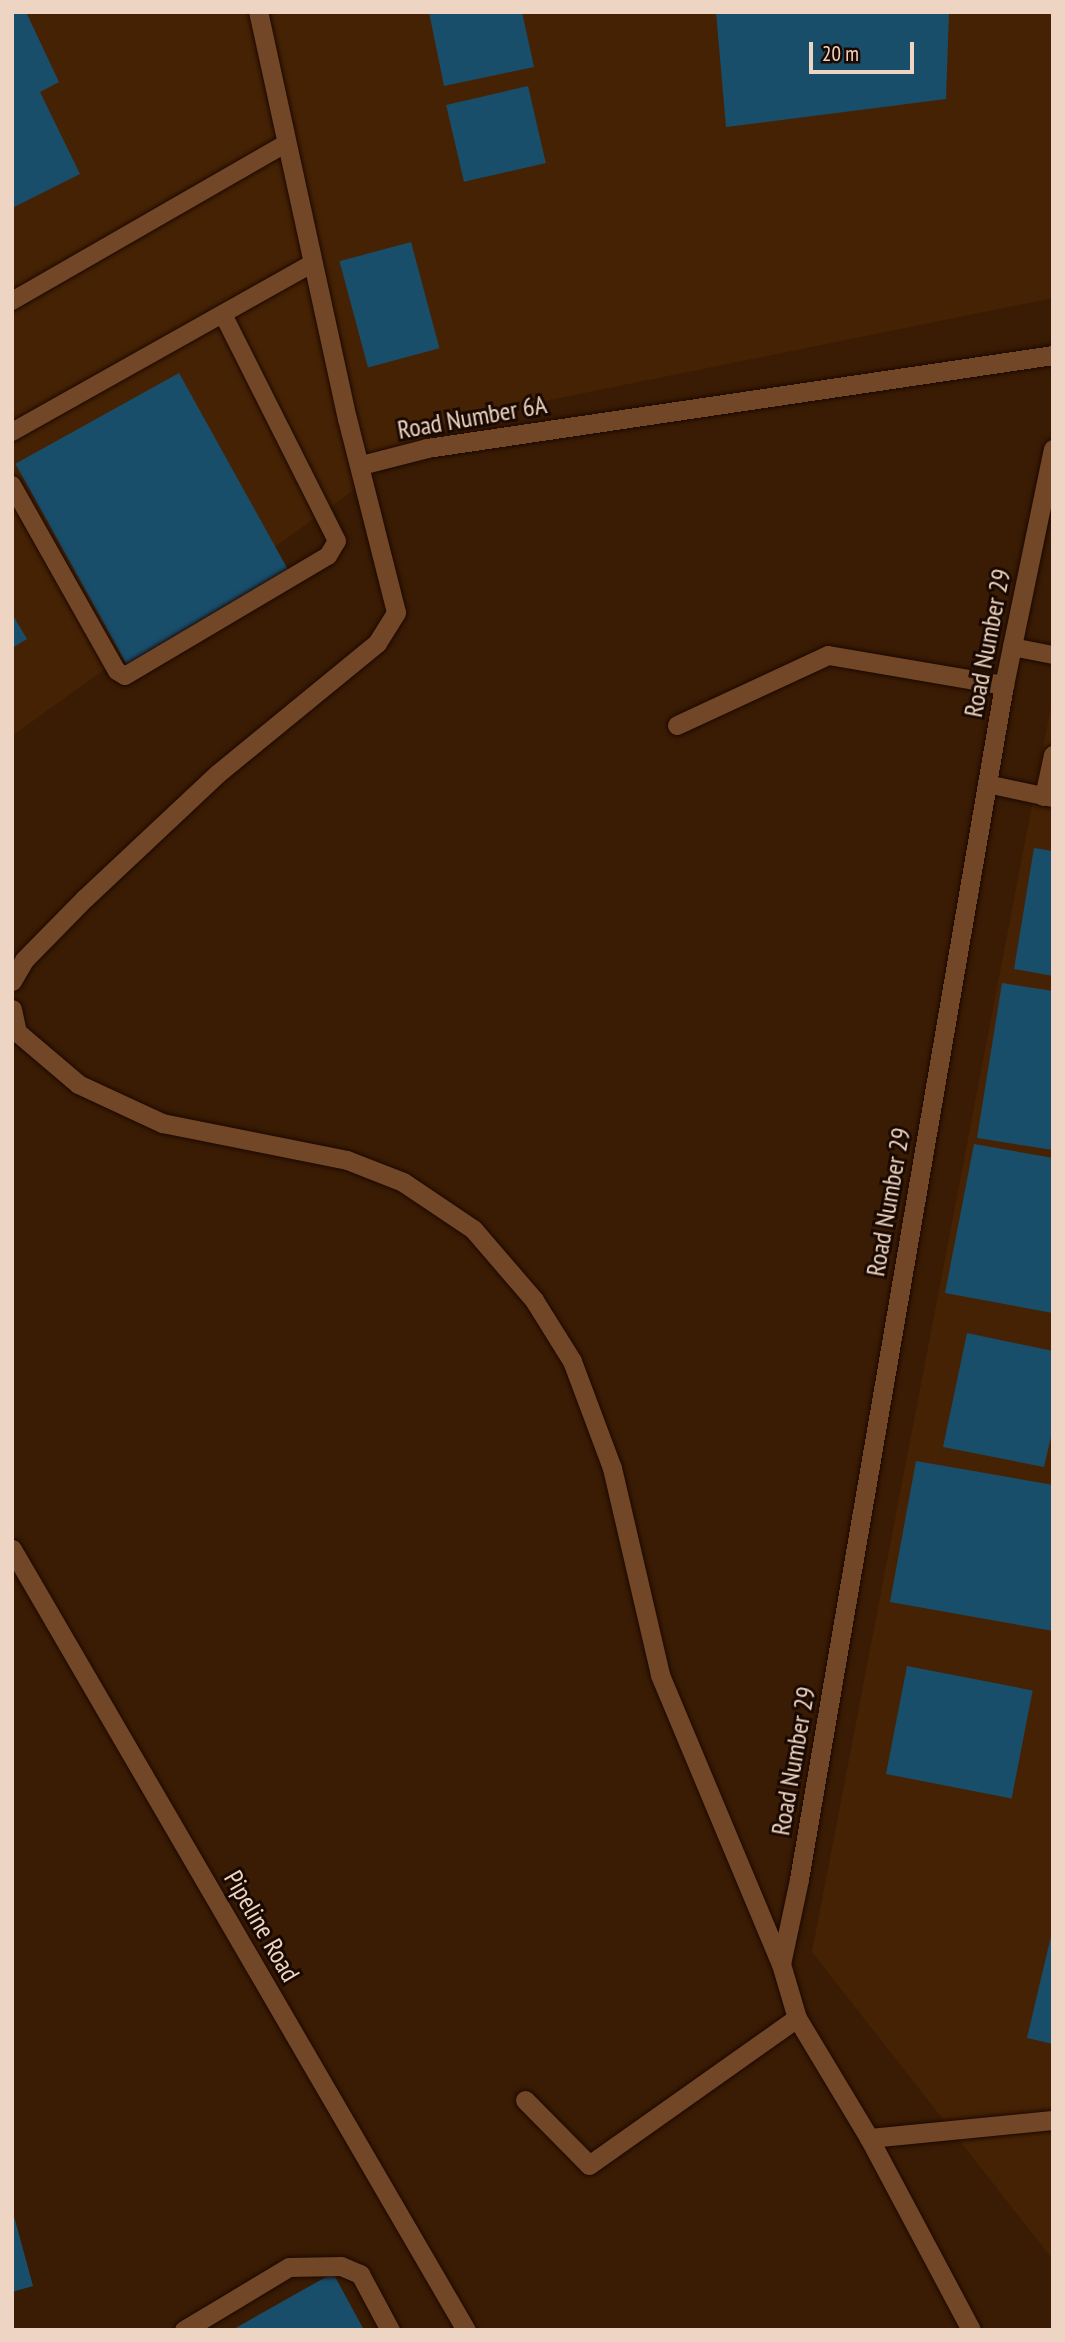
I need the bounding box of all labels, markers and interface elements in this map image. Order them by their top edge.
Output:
scale bar [813,28,918,72]
text: 20 m [822,40,859,67]
street label: Road Number 6A [395,389,549,445]
street label: Road Number 29 [957,566,1017,720]
street label: Road Number 29 [860,1125,916,1279]
street label: Road Number 29 [765,1684,821,1838]
street label: Pipeline Road [218,1865,306,1987]

